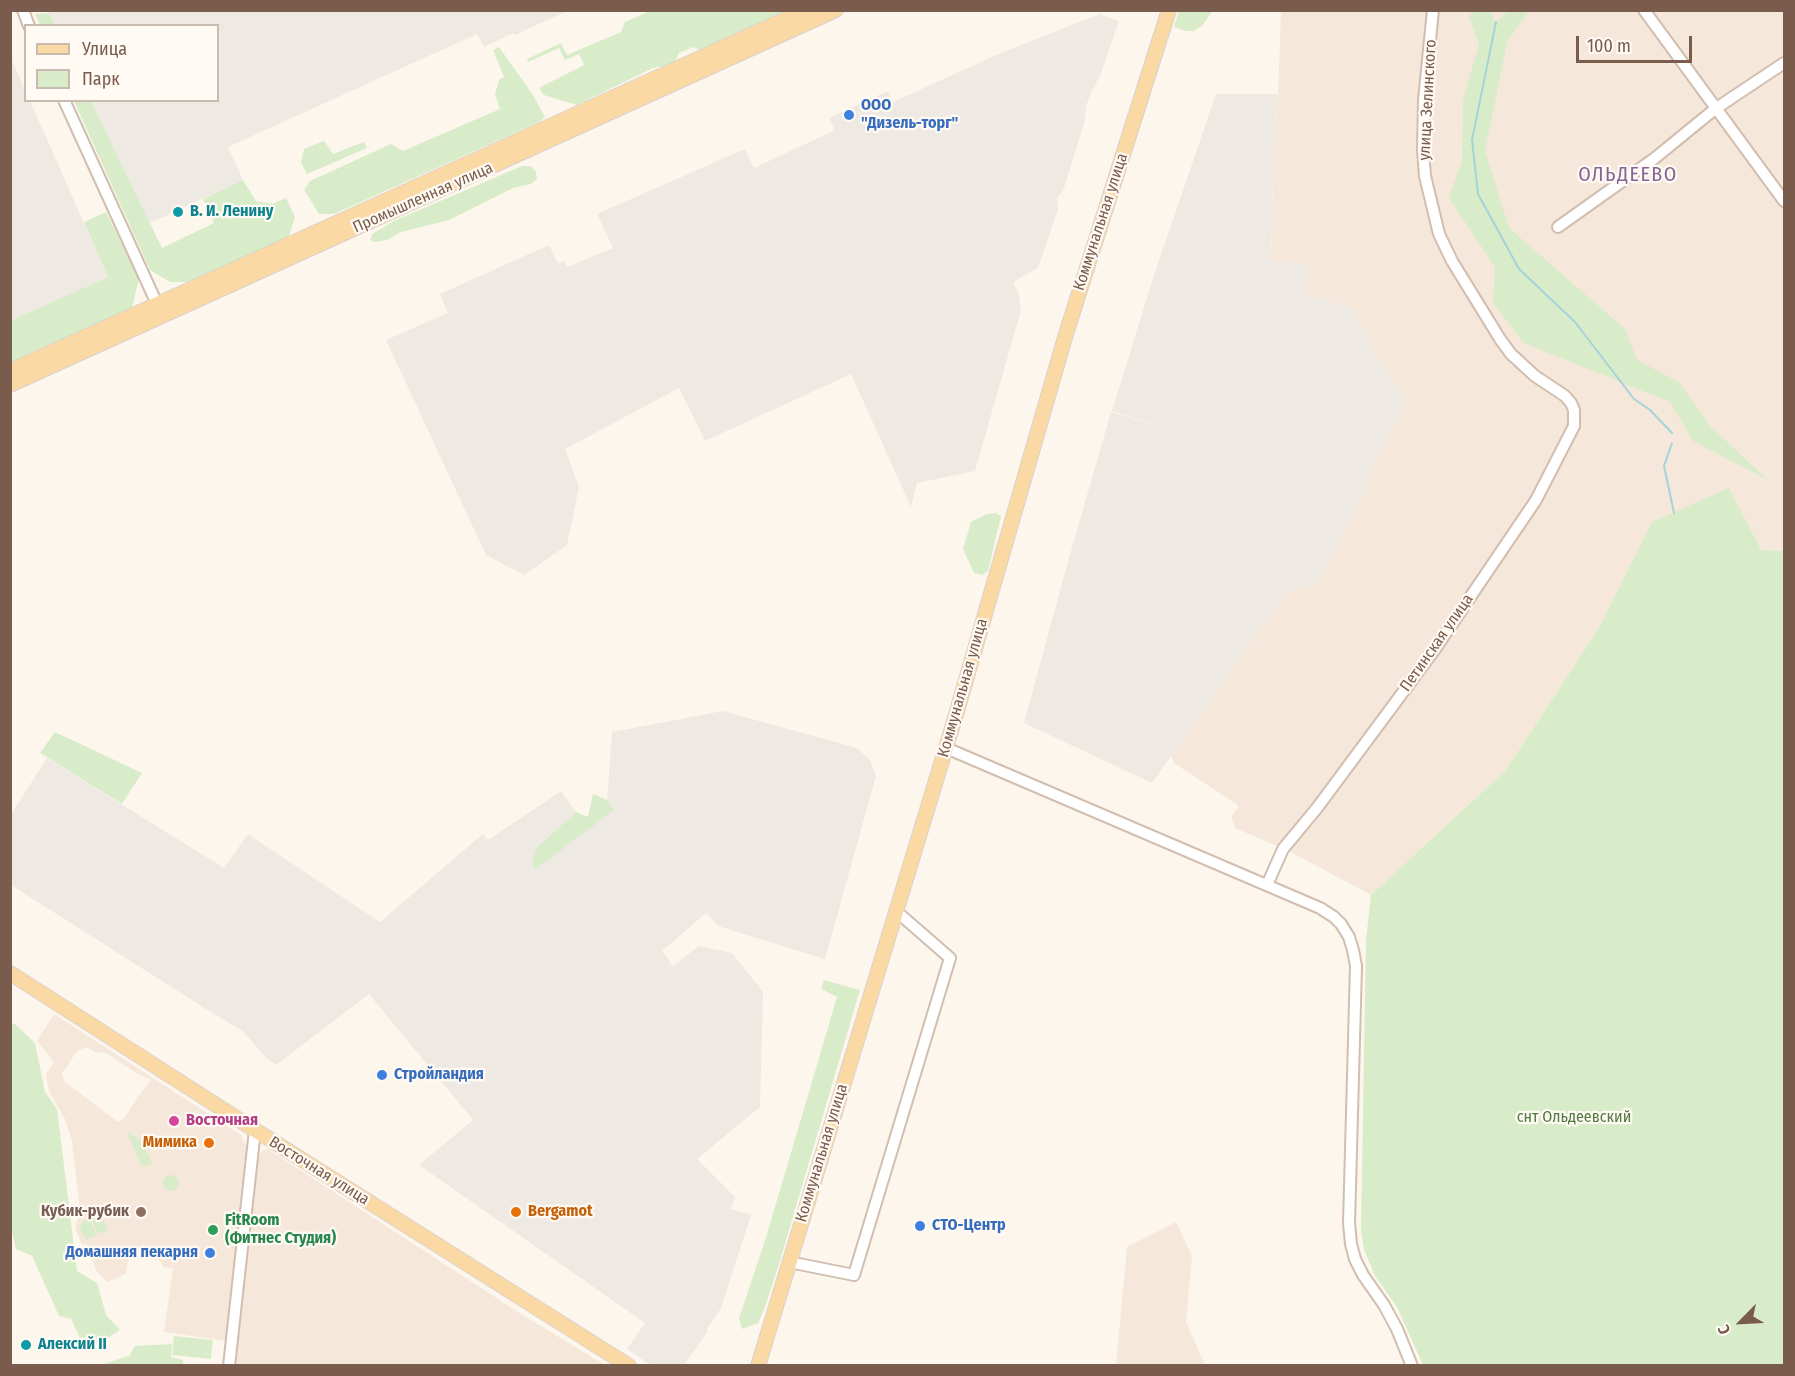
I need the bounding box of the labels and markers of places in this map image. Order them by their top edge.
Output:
place label: ООО "Дизель-торг" [861,96,958,134]
marker: ООО "Дизель-торг" [842,108,856,122]
place label: В. И. Ленину [190,202,273,222]
marker: В. И. Ленину [171,205,185,219]
place label: Стройландия [394,1065,484,1085]
marker: Стройландия [375,1068,389,1082]
place label: Восточная [186,1111,258,1131]
marker: Восточная [167,1114,181,1128]
place label: Мимика [143,1133,197,1153]
marker: Мимика [202,1136,216,1150]
place label: Кубик-рубик [41,1202,129,1222]
place label: Bergamot [528,1202,593,1222]
marker: Кубик-рубик [134,1205,148,1219]
marker: Bergamot [509,1205,523,1219]
place label: FitRoom (Фитнес Студия) [225,1211,336,1249]
place label: СТО-Центр [932,1216,1006,1236]
marker: СТО-Центр [913,1219,927,1233]
marker: FitRoom (Фитнес Студия) [206,1223,220,1237]
place label: Домашняя пекарня [66,1243,198,1263]
marker: Домашняя пекарня [203,1246,217,1260]
place label: Алексий II [38,1335,107,1355]
marker: Алексий II [19,1338,33,1352]

